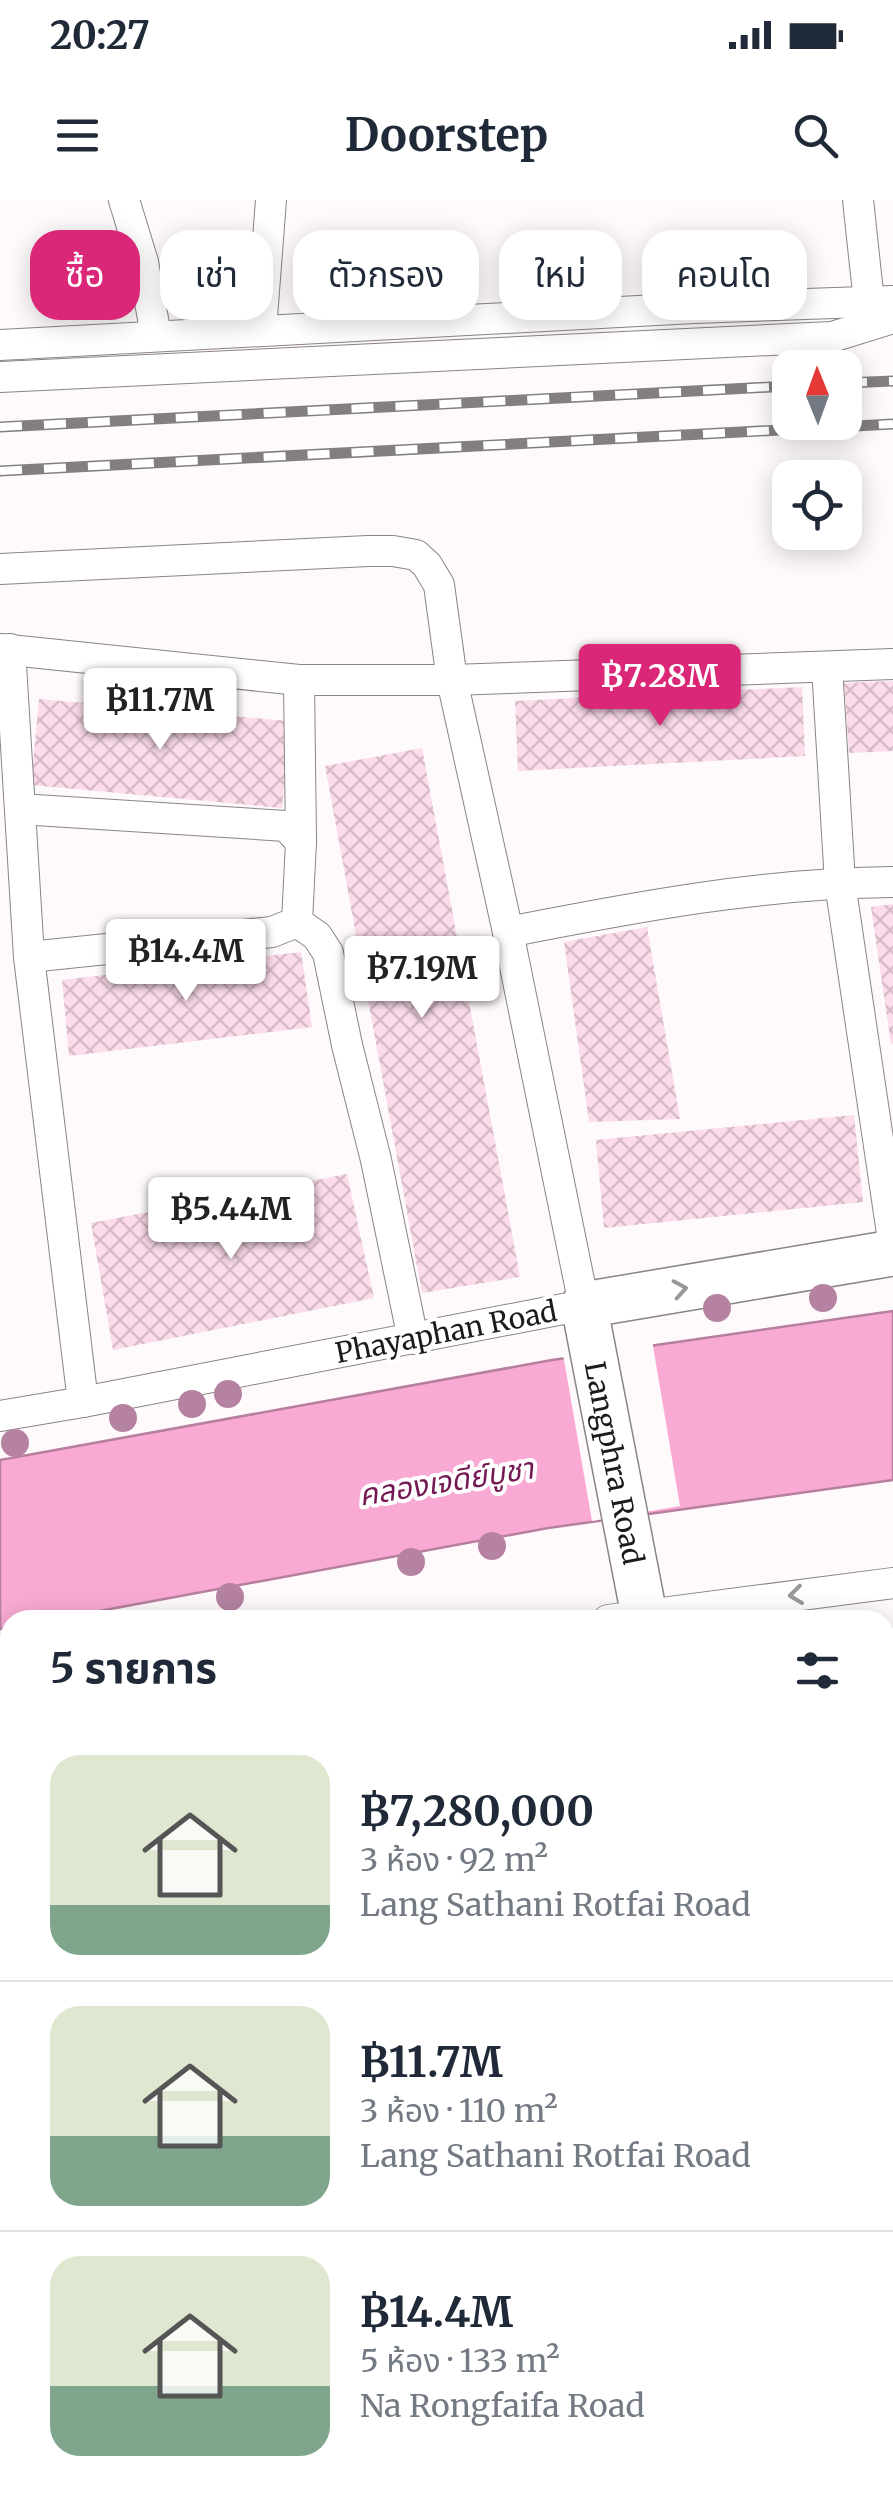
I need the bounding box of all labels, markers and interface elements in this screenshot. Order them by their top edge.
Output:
text: 20:27 [50,12,150,59]
text: Doorstep [345,107,548,163]
icon: menu [50,108,105,163]
icon: search [788,108,843,163]
chip: ซื้อ [30,230,140,320]
chip: เช่า [160,230,273,320]
chip: ตัวกรอง [293,230,479,320]
chip: ใหม่ [499,230,622,320]
chip: คอนโด [642,230,807,320]
north arrow [772,350,862,440]
map controls [772,350,862,550]
button: locate [772,460,862,550]
pin: ฿7.28M [579,644,741,729]
text: ฿7.28M [601,656,719,696]
pin: ฿11.7M [79,668,241,753]
text: ฿11.7M [106,680,214,720]
pin: ฿14.4M [105,919,267,1004]
text: ฿14.4M [128,931,244,971]
pin: ฿7.19M [341,936,503,1021]
text: ฿7.19M [366,948,478,988]
pin: ฿5.44M [150,1177,312,1262]
text: ฿5.44M [170,1189,292,1229]
one-way arrow [672,1279,688,1300]
street label: Phayaphan Road [332,1293,560,1371]
street label: Langphra Road [577,1358,651,1568]
water label: คลองเจดีย์บูชา [356,1448,537,1514]
one-way arrow [788,1584,804,1605]
text: 5 รายการ [50,1642,217,1694]
icon: filters [790,1643,845,1698]
text: ฿7,280,000 [360,1785,594,1837]
icon: home [130,1795,250,1915]
text: 3 ห้อง · 92 m² [360,1840,548,1880]
text: Lang Sathani Rotfai Road [360,1885,751,1925]
text: ฿11.7M [360,2036,503,2088]
icon: home [130,2046,250,2166]
text: 3 ห้อง · 110 m² [360,2091,558,2131]
text: Lang Sathani Rotfai Road [360,2136,751,2176]
text: ฿14.4M [360,2286,513,2338]
icon: home [130,2296,250,2416]
text: 5 ห้อง · 133 m² [360,2341,560,2381]
text: Na Rongfaifa Road [360,2386,645,2426]

